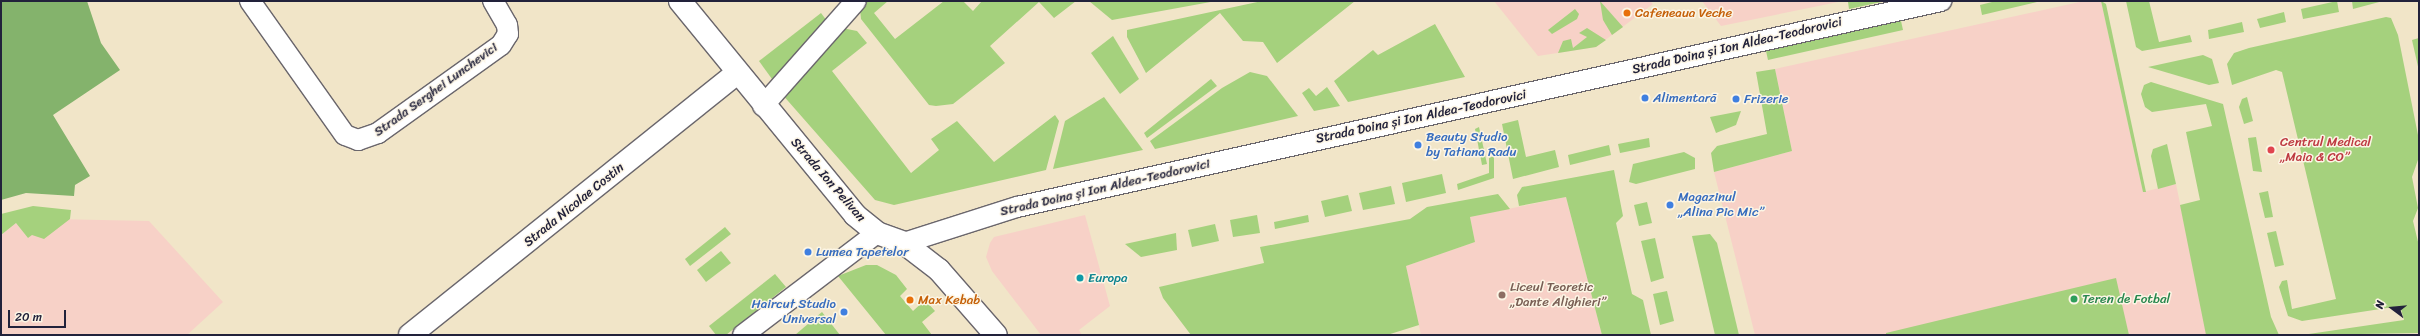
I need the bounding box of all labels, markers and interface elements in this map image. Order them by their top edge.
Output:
place label: Cafeneaua Veche [1635,5,1732,21]
marker: Cafeneaua Veche [1622,8,1632,18]
street label: Strada Doina și Ion Aldea-Teodorovici [1631,14,1843,78]
street label: Strada Serghei Lunchevici [371,40,501,140]
street label: Strada Doina și Ion Aldea-Teodorovici [1314,87,1528,147]
place label: Alimentară [1653,90,1717,106]
place label: Frizerie [1744,91,1788,107]
marker: Alimentară [1640,93,1650,103]
marker: Frizerie [1731,94,1741,104]
place label: Beauty Studio by Tatiana Radu [1426,130,1517,161]
street label: Strada Ion Pelivan [787,135,869,225]
place label: Centrul Medical „Maia & CO” [2280,135,2371,166]
marker: Beauty Studio by Tatiana Radu [1413,140,1423,150]
marker: Centrul Medical „Maia & CO” [2265,144,2277,156]
street label: Strada Doina și Ion Aldea-Teodorovici [999,156,1211,220]
street label: Strada Nicolae Costin [520,159,628,251]
place label: Magazinul „Alina Pic Mic” [1678,190,1763,221]
marker: Magazinul „Alina Pic Mic” [1665,200,1675,210]
place label: Lumea Tapetelor [816,244,909,260]
marker: Lumea Tapetelor [803,247,813,257]
place label: Europa [1088,270,1128,286]
marker: Europa [1075,273,1085,283]
place label: Liceul Teoretic „Dante Alighieri” [1510,280,1605,311]
north arrow [2372,288,2412,328]
marker: Liceul Teoretic „Dante Alighieri” [1497,290,1507,300]
place label: Teren de Fotbal [2082,291,2171,307]
place label: Max Kebab [918,292,980,308]
marker: Teren de Fotbal [2069,294,2079,304]
marker: Max Kebab [905,295,915,305]
place label: Haircut Studio Universal [752,297,836,328]
text: N [2370,298,2390,311]
scale bar [10,302,68,328]
text: 20 m [15,306,42,328]
marker: Haircut Studio Universal [839,307,849,317]

